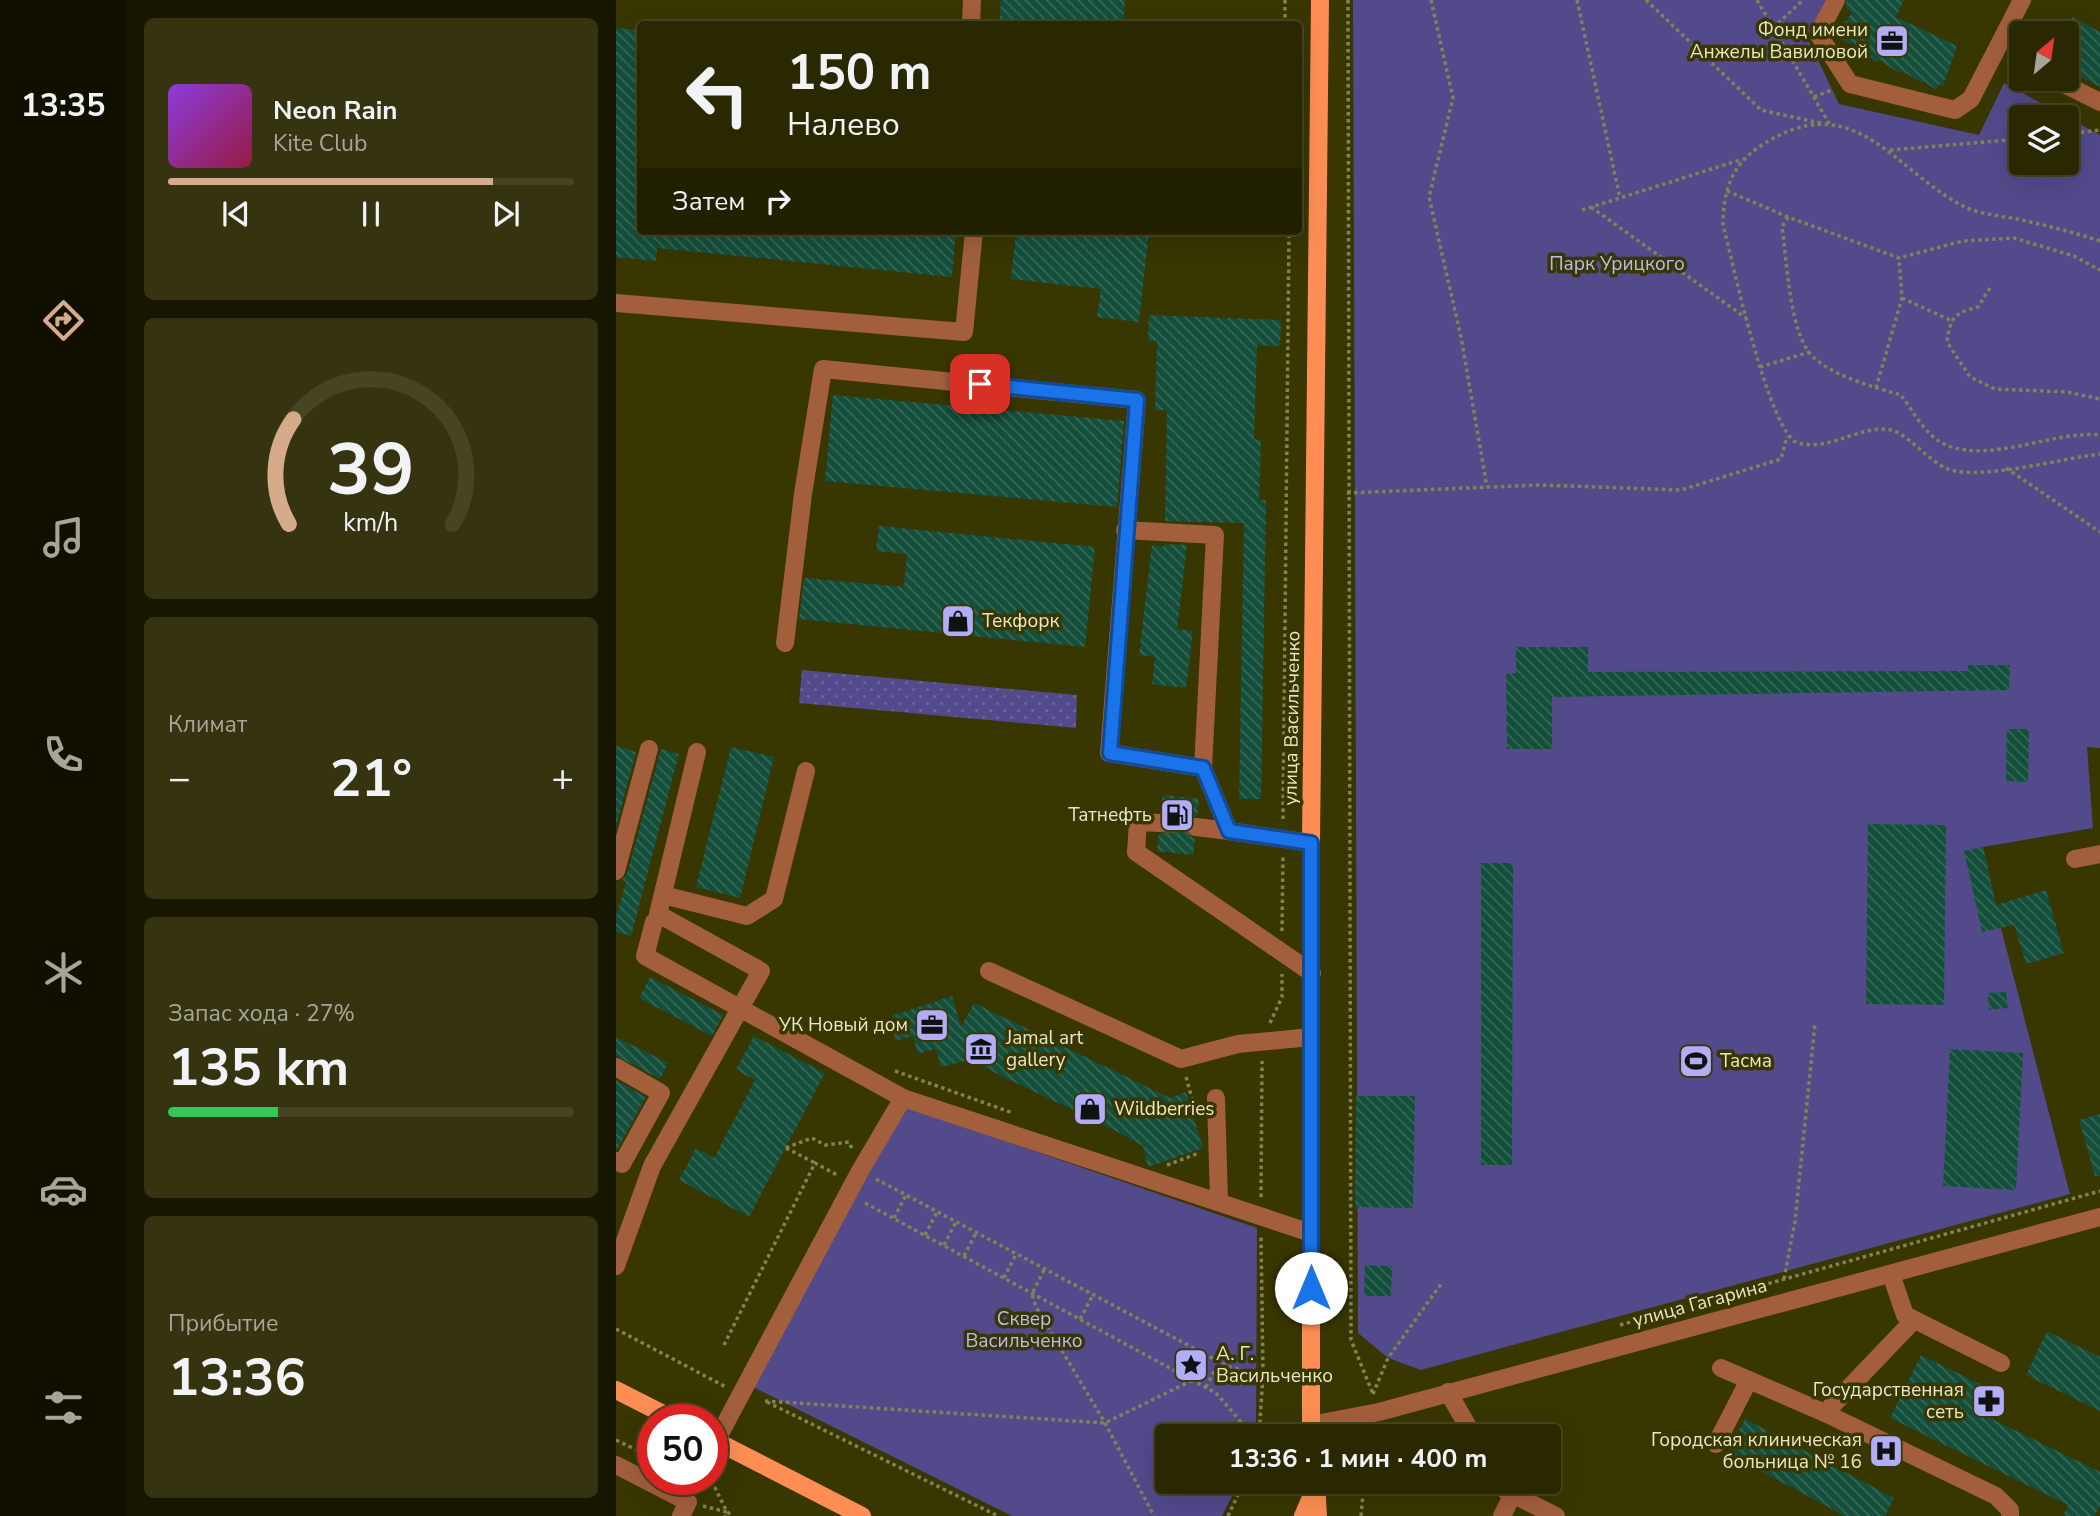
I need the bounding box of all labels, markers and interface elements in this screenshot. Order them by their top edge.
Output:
place label: Фонд имени Анжелы Вавиловой [1690,17,1868,65]
north arrow [2009,21,2079,91]
map controls [2009,21,2079,175]
office icon: Фонд имени Анжелы Вавиловой [1873,22,1911,60]
text: 150 m [787,39,931,106]
icon: left [672,49,763,140]
text: 13:35 [21,84,105,127]
text: Neon Rain [273,93,398,128]
text: Налево [787,103,900,146]
button: layers [2009,105,2079,175]
text: Kite Club [273,128,367,159]
icon: right [759,182,797,220]
text: Затем [672,184,745,219]
icon: previous [217,195,255,233]
icon: pause [352,195,390,233]
icon: next [487,195,525,233]
park label: Парк Урицкого [1549,251,1685,277]
icon: directions [39,296,88,345]
pin [950,354,1010,414]
icon: arrive [961,365,999,403]
text: 39 [327,421,415,521]
text: km/h [343,506,399,540]
icon: music [39,513,88,562]
shop icon: Текфорк [939,602,977,640]
place label: Текфорк [982,608,1059,634]
street label: улица Васильченко [1277,630,1307,806]
text: Климат [168,709,247,740]
icon: phone [39,730,88,779]
text: 21° [330,743,412,814]
text: − [168,753,191,804]
text: + [551,753,574,804]
fuel station icon: Татнефть [1158,796,1196,834]
place label: Татнефть [1068,802,1152,828]
icon: climate [39,948,88,997]
text: Запас хода · 27% [168,998,355,1029]
office icon: УК Новый дом [913,1006,951,1044]
place label: УК Новый дом [778,1012,908,1038]
place label: Jamal art gallery [1005,1025,1083,1073]
museum icon: Jamal art gallery [962,1030,1000,1068]
text: 135 km [168,1032,349,1103]
sports icon: Тасма [1677,1042,1715,1080]
place label: Тасма [1720,1048,1772,1074]
shop icon: Wildberries [1071,1090,1109,1128]
place label: Wildberries [1114,1096,1214,1122]
icon: car [39,1165,88,1214]
position arrow [1274,1251,1348,1325]
street label: улица Гагарина [1630,1273,1770,1333]
park label: Сквер Васильченко [966,1306,1082,1354]
text: Прибытие [168,1308,278,1339]
place label: А. Г. Васильченко [1216,1341,1333,1389]
text: 13:36 [168,1342,306,1413]
place icon: А. Г. Васильченко [1172,1346,1210,1384]
place label: Государственная сеть [1813,1377,1964,1425]
pharmacy icon: Государственная сеть [1970,1382,2008,1420]
icon: filters [39,1383,88,1432]
speed limit sign: 50 [637,1404,728,1495]
place label: Городская клиническая больница № 16 [1651,1427,1862,1475]
hospital icon: Городская клиническая больница № 16 [1867,1432,1905,1470]
text: 13:36 · 1 мин · 400 m [1229,1441,1487,1476]

